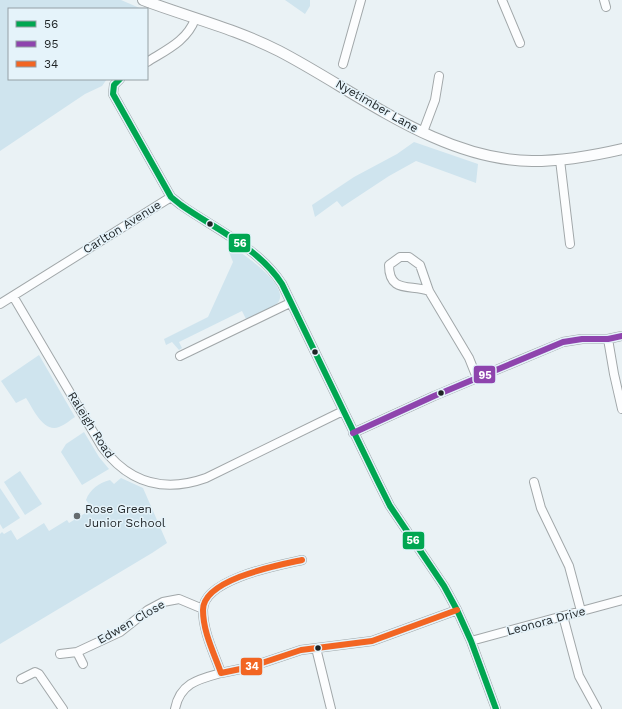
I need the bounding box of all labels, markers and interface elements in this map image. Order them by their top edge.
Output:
legend [8,8,148,80]
text: 56 [44,17,58,31]
text: 95 [44,37,58,51]
text: 34 [44,57,58,71]
street label: Nyetimber Lane [333,77,421,135]
street label: Carlton Avenue [81,197,164,257]
unlabelled marker [205,219,215,229]
line badge: 56 [228,233,251,253]
text: 56 [233,237,247,250]
unlabelled marker [310,347,320,357]
line badge: 95 [473,365,496,384]
text: 95 [478,369,492,382]
unlabelled marker [436,388,446,398]
street label: Raleigh Road [65,389,117,461]
place label: Rose Green Junior School [85,502,166,530]
marker: Rose Green Junior School [72,511,82,521]
line badge: 56 [402,531,425,550]
text: 56 [406,534,420,547]
street label: Edwen Close [95,597,167,647]
street label: Leonora Drive [505,604,587,638]
unlabelled marker [313,643,323,653]
line badge: 34 [240,657,263,676]
text: 34 [245,660,259,673]

